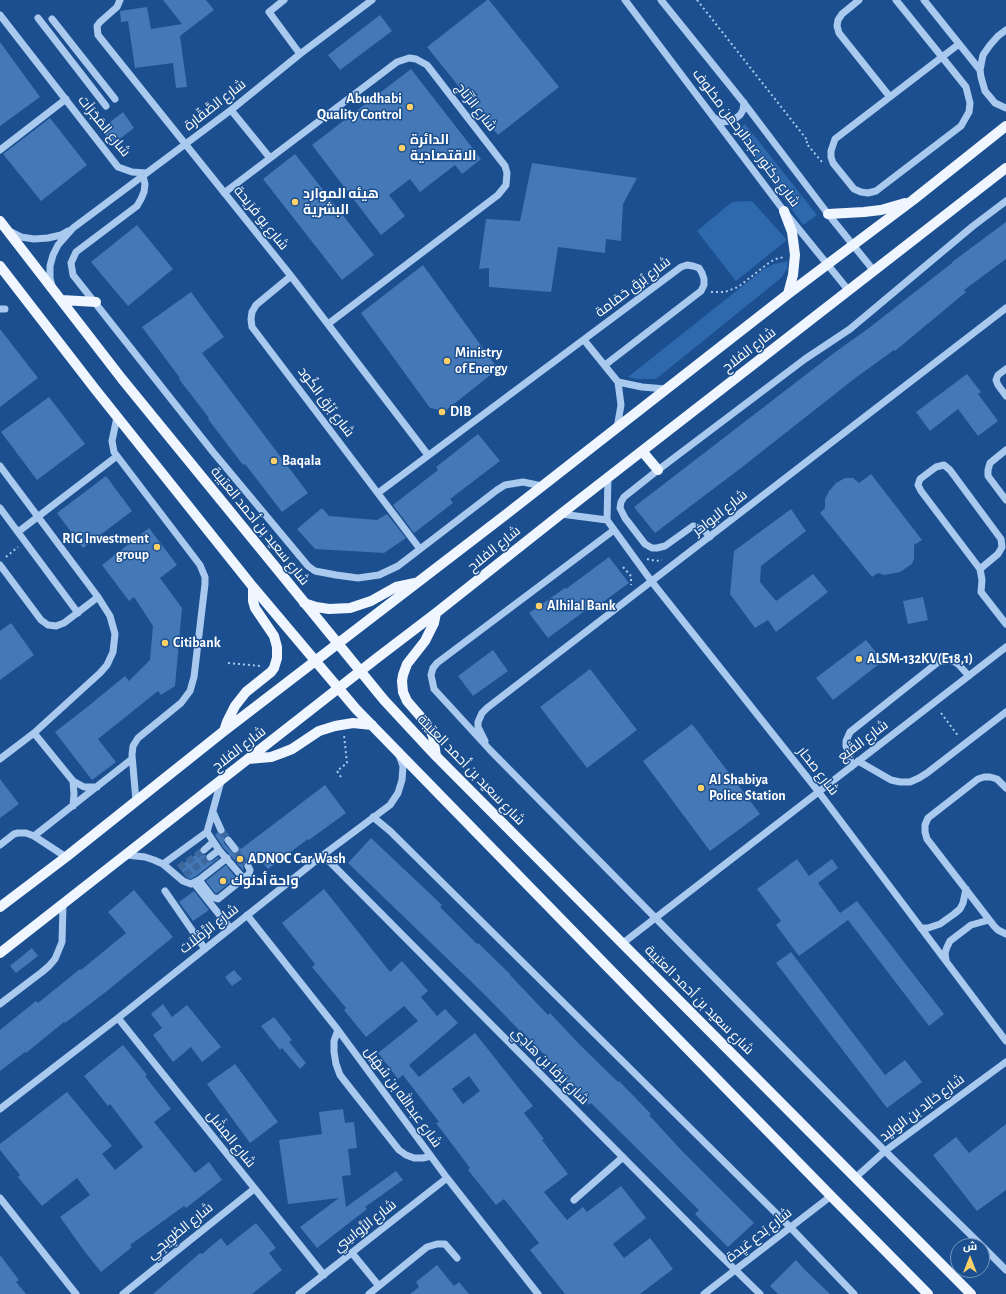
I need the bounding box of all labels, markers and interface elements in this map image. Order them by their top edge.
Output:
street label: شارع دكتور عبدالرحمن مخلوف [689,66,803,210]
street label: شارع الصَّقّارة [181,76,249,134]
street label: شارع الرِّتَاج [452,79,500,135]
place label: Abudhabi Quality Control [317,91,402,124]
street label: شارع المَجَرَاَت [74,92,134,160]
marker: Abudhabi Quality Control [405,102,415,112]
place label: الدائرة الاقتصادية [410,132,476,164]
marker: الدائرة الاقتصادية [397,143,407,153]
street label: شارع يو فرَيحة [230,183,292,253]
place label: هيئه الموارد البشرية [303,186,379,218]
marker: هيئه الموارد البشرية [290,197,300,207]
street label: شارع بُرق حَمَامة [592,253,674,321]
street label: شارع الفلاح [719,324,779,376]
place label: Ministry of Energy [455,345,508,378]
marker: Ministry of Energy [442,356,452,366]
street label: شارع بُرْق الكُود [294,364,358,440]
place label: DIB [450,404,471,420]
marker: DIB [437,407,447,417]
place label: Baqala [282,453,321,469]
marker: Baqala [269,456,279,466]
street label: شارع سعيد بن أحمد العتيبة [207,463,313,589]
street label: شارع البواخر [689,486,751,540]
street label: شارع الفلاح [464,522,524,576]
place label: RIG Investment group [62,531,149,564]
marker: RIG Investment group [152,542,162,552]
place label: Alhilal Bank [547,598,616,614]
marker: Alhilal Bank [534,601,544,611]
place label: Citibank [173,635,221,651]
marker: Citibank [160,638,170,648]
place label: ALSM-132KV(E18,1) [867,651,973,667]
marker: ALSM-132KV(E18,1) [854,654,864,664]
street label: شارع سعيد بن أحمد العتيبة [414,711,528,829]
street label: شارع القُبع [834,717,892,765]
street label: شارع الفلاح [209,723,269,775]
street label: شارع صحار [794,743,842,799]
place label: Al Shabiya Police Station [709,772,786,804]
marker: Al Shabiya Police Station [696,783,706,793]
place label: ADNOC Car Wash [248,851,346,867]
marker: ADNOC Car Wash [235,854,245,864]
place label: واحة أدنوك [231,873,299,889]
marker: واحة أدنوك [218,876,228,886]
street label: شارع الرَّمْلاَت [176,901,242,957]
street label: شارع سعيد بن أحمد العتيبة [641,942,757,1058]
street label: شارع بَرقا بن هادِي [508,1024,592,1108]
street label: شارع عبدالله بن سُهَيل [361,1043,445,1151]
street label: شارع خالِد بن الوليد [876,1071,968,1145]
street label: شارع المِشَل [203,1107,259,1171]
street label: شارع الرَّواسِي [330,1196,400,1256]
street label: شارع الطْوِيجِي [144,1199,216,1263]
street label: شارع بَدع عَيِدة [723,1204,795,1266]
north arrow [950,1238,990,1278]
text: ش [963,1241,977,1252]

